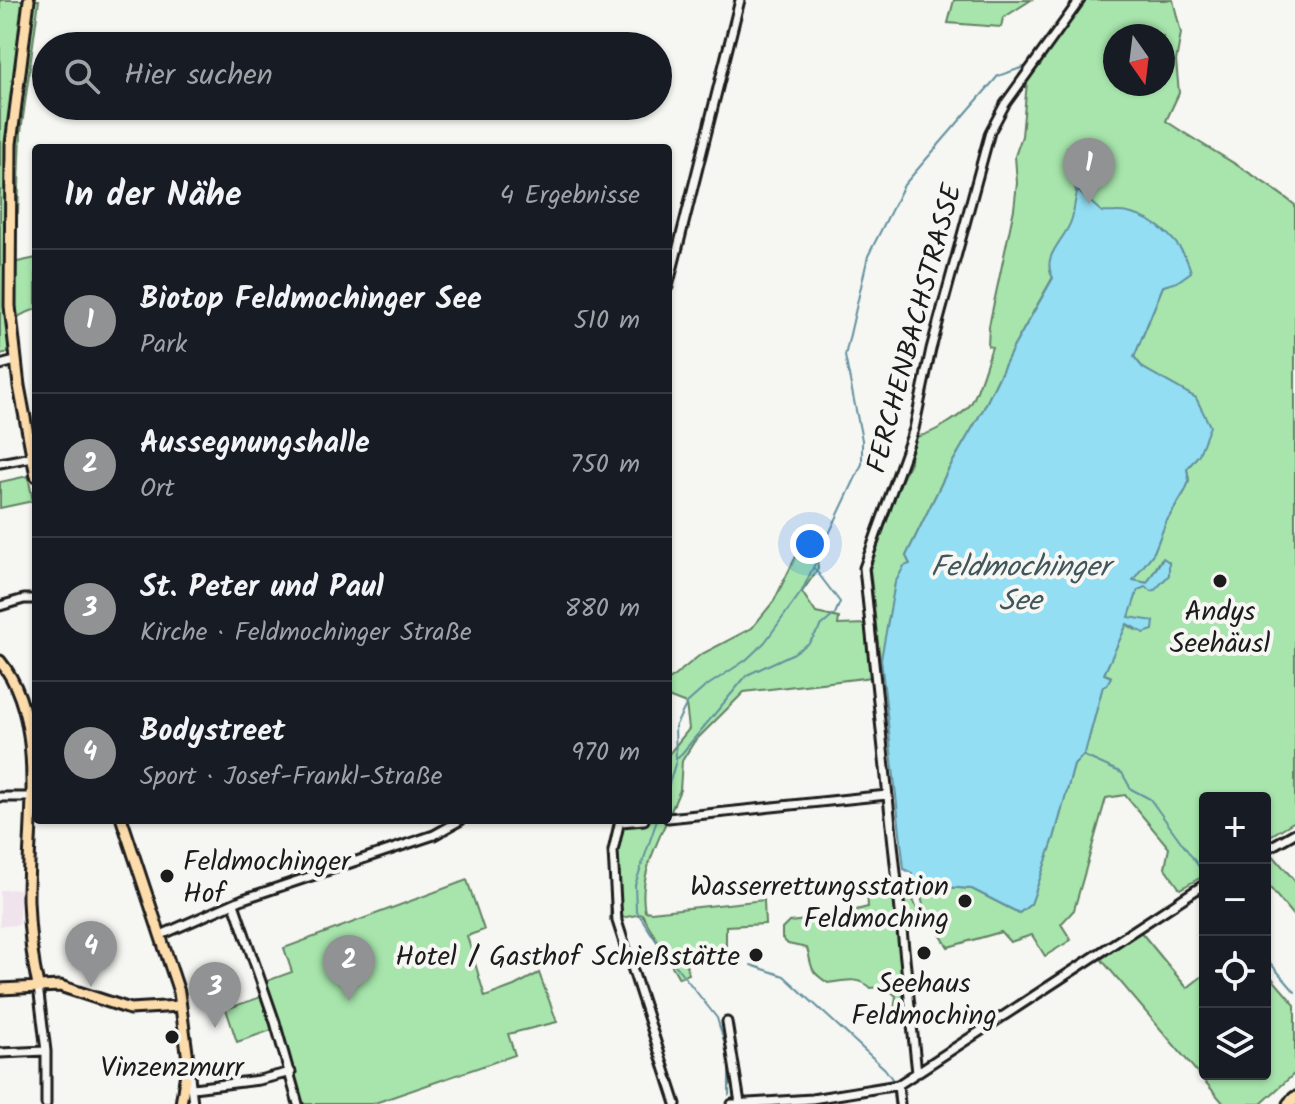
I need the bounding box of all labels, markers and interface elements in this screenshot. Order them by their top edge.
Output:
north arrow [1103,24,1175,96]
search box [32,32,672,120]
text: Hier suchen [124,52,273,100]
icon: search [60,54,104,98]
pin: 1 [1063,138,1115,204]
text: In der Nähe [64,169,242,223]
text: 4 Ergebnisse [500,175,640,217]
street label: FERCHENBACHSTRASSE [855,178,976,478]
text: Biotop Feldmochinger See [140,276,482,324]
text: 1 [86,300,94,342]
text: 510 m [574,300,640,342]
text: Park [140,324,187,366]
text: Aussegnungshalle [140,420,370,468]
text: 2 [82,444,98,486]
text: 750 m [570,444,640,486]
text: Ort [140,468,175,510]
your location [790,524,830,564]
water label: Feldmochinger See [930,544,1116,626]
text: St. Peter und Paul [140,564,384,612]
marker: Andys Seehäusl [1211,572,1229,590]
text: 3 [83,588,97,630]
text: 880 m [565,588,640,630]
place label: Andys Seehäusl [1170,590,1270,667]
text: Kirche · Feldmochinger Straße [140,612,472,654]
text: Bodystreet [140,708,285,756]
text: 4 [83,732,97,774]
text: 970 m [571,732,640,774]
text: Sport · Josef-Frankl-Straße [140,756,442,798]
map controls [1199,792,1271,1080]
button: + [1199,792,1271,864]
place label: Feldmochinger Hof [183,840,352,917]
button: − [1199,864,1271,936]
place label: Wasserrettungsstation Feldmoching [690,865,949,942]
marker: Feldmochinger Hof [158,867,176,885]
marker: Wasserrettungsstation Feldmoching [956,892,974,910]
pin: 4 [65,921,117,987]
pin: 2 [323,935,375,1001]
place label: Hotel / Gasthof Schießstätte [395,935,740,980]
button: locate [1199,936,1271,1008]
marker: Seehaus Feldmoching [915,944,933,962]
marker: Hotel / Gasthof Schießstätte [747,946,765,964]
pin: 3 [189,962,241,1028]
place label: Seehaus Feldmoching [851,962,997,1039]
button: layers [1199,1008,1271,1080]
marker: Vinzenzmurr [163,1028,181,1046]
place label: Vinzenzmurr [101,1046,245,1091]

